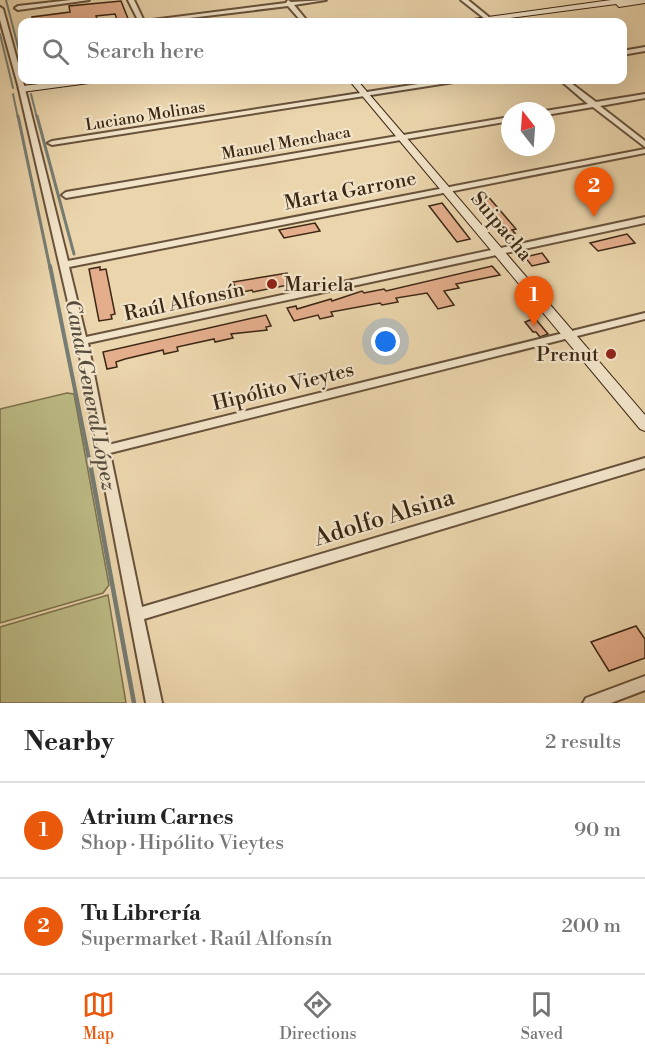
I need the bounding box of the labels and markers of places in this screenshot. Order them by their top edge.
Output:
pin: 2 [574,168,614,217]
place label: Mariela [284,273,354,298]
pin: 1 [514,276,554,326]
marker: Mariela [265,277,279,291]
place label: Prenut [536,343,599,368]
marker: Prenut [604,347,618,361]

